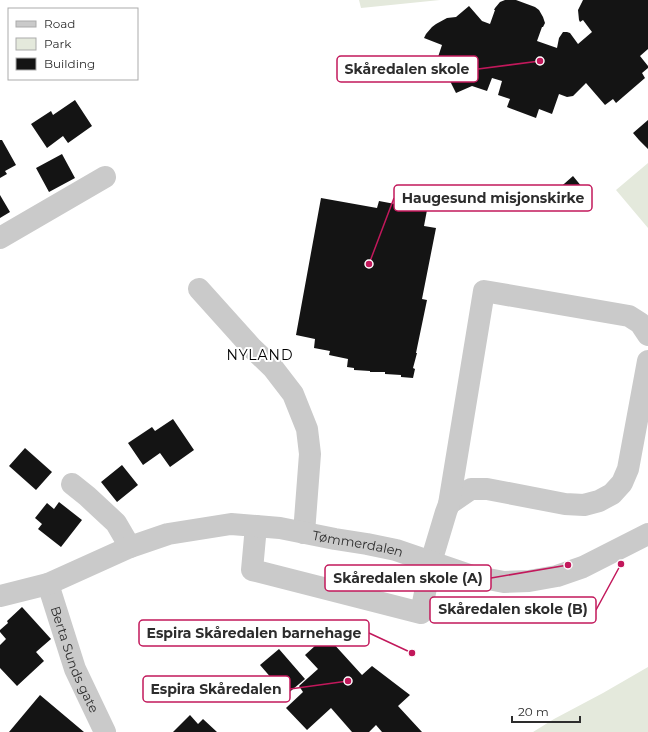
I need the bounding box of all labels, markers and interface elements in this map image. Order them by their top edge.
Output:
legend [8,8,138,80]
text: Road [44,16,75,31]
text: Park [44,36,72,51]
text: Building [44,56,95,71]
callout: Skåredalen skole [337,56,478,82]
text: Skåredalen skole [345,60,470,78]
callout: Haugesund misjonskirke [394,185,592,211]
text: Haugesund misjonskirke [402,189,584,207]
district label: NYLAND [226,346,294,364]
street label: Tømmerdalen [311,527,406,560]
callout: Skåredalen skole (A) [325,565,491,591]
text: Skåredalen skole (A) [333,569,483,587]
callout: Skåredalen skole (B) [430,597,596,623]
text: Skåredalen skole (B) [438,600,588,618]
street label: Berta Sunds gate [48,604,103,715]
callout: Espira Skåredalen barnehage [139,620,369,646]
text: Espira Skåredalen barnehage [147,624,362,642]
callout: Espira Skåredalen [143,676,290,702]
text: Espira Skåredalen [150,680,282,698]
scale bar [512,698,580,724]
text: 20 m [518,704,549,719]

